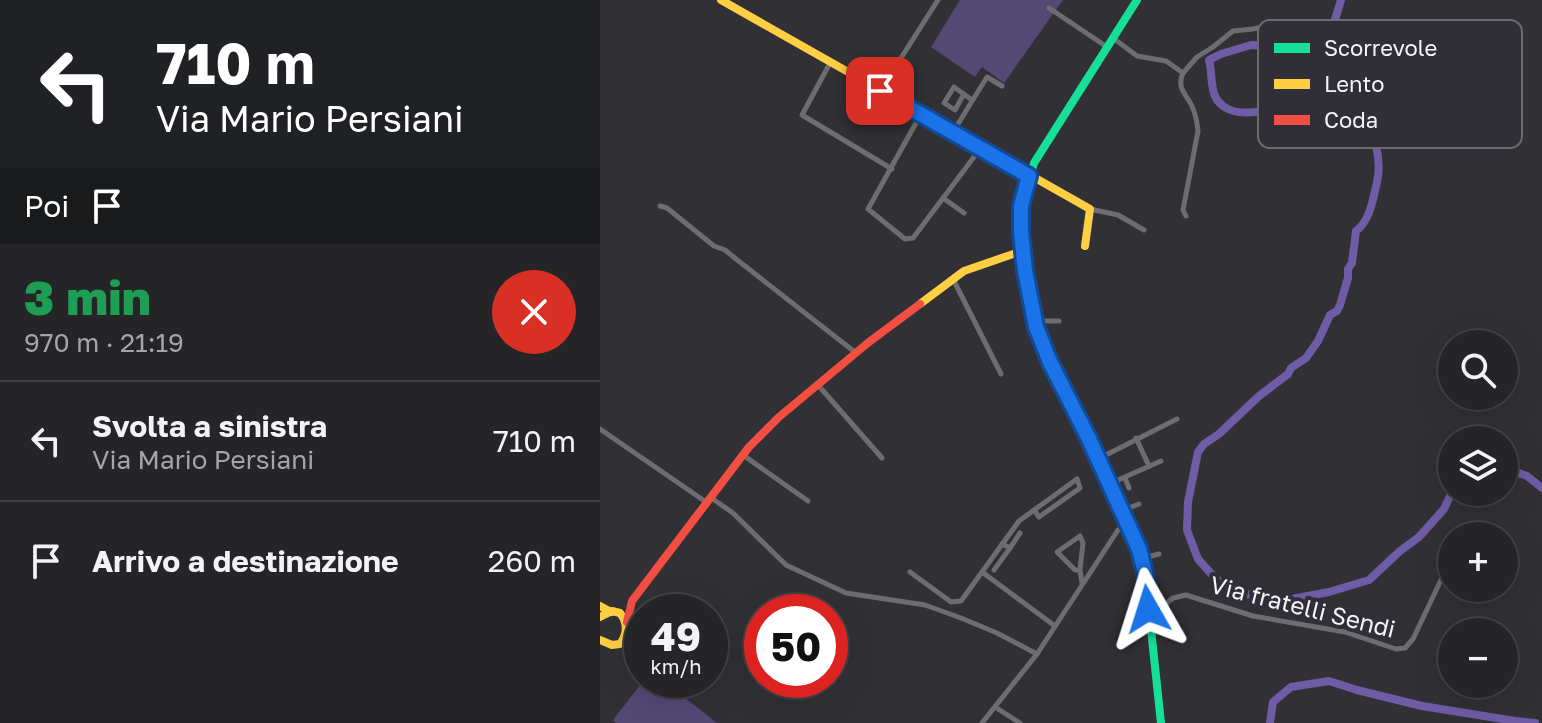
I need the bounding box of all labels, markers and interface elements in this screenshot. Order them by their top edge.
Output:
legend [1258,20,1522,148]
text: 710 m [156,29,315,96]
icon: left [24,32,128,136]
text: Scorrevole [1324,34,1437,61]
pin [846,57,914,125]
icon: arrive [858,69,902,113]
text: Lento [1324,70,1384,97]
text: Via Mario Persiani [156,97,464,140]
text: Coda [1324,106,1378,133]
icon: arrive [85,184,129,228]
text: Poi [24,188,69,224]
text: 3 min [24,268,151,326]
button: close [492,270,576,354]
text: 970 m · 21:19 [24,327,184,358]
map controls [1438,330,1518,698]
button: search [1438,330,1518,410]
text: Svolta a sinistra [92,408,327,444]
icon: left [24,419,68,463]
text: 710 m [493,423,576,459]
button: layers [1438,426,1518,506]
text: Via Mario Persiani [92,444,314,475]
button: + [1438,522,1518,602]
icon: arrive [24,539,68,583]
text: Arrivo a destinazione [92,543,399,579]
text: 260 m [488,543,576,579]
position arrow [1106,567,1190,651]
street label: Via fratelli Sendi [1207,569,1399,643]
speed limit sign: 50 [744,594,848,698]
text: 49 [651,612,701,660]
button: − [1438,618,1518,698]
text: km/h [651,654,701,678]

